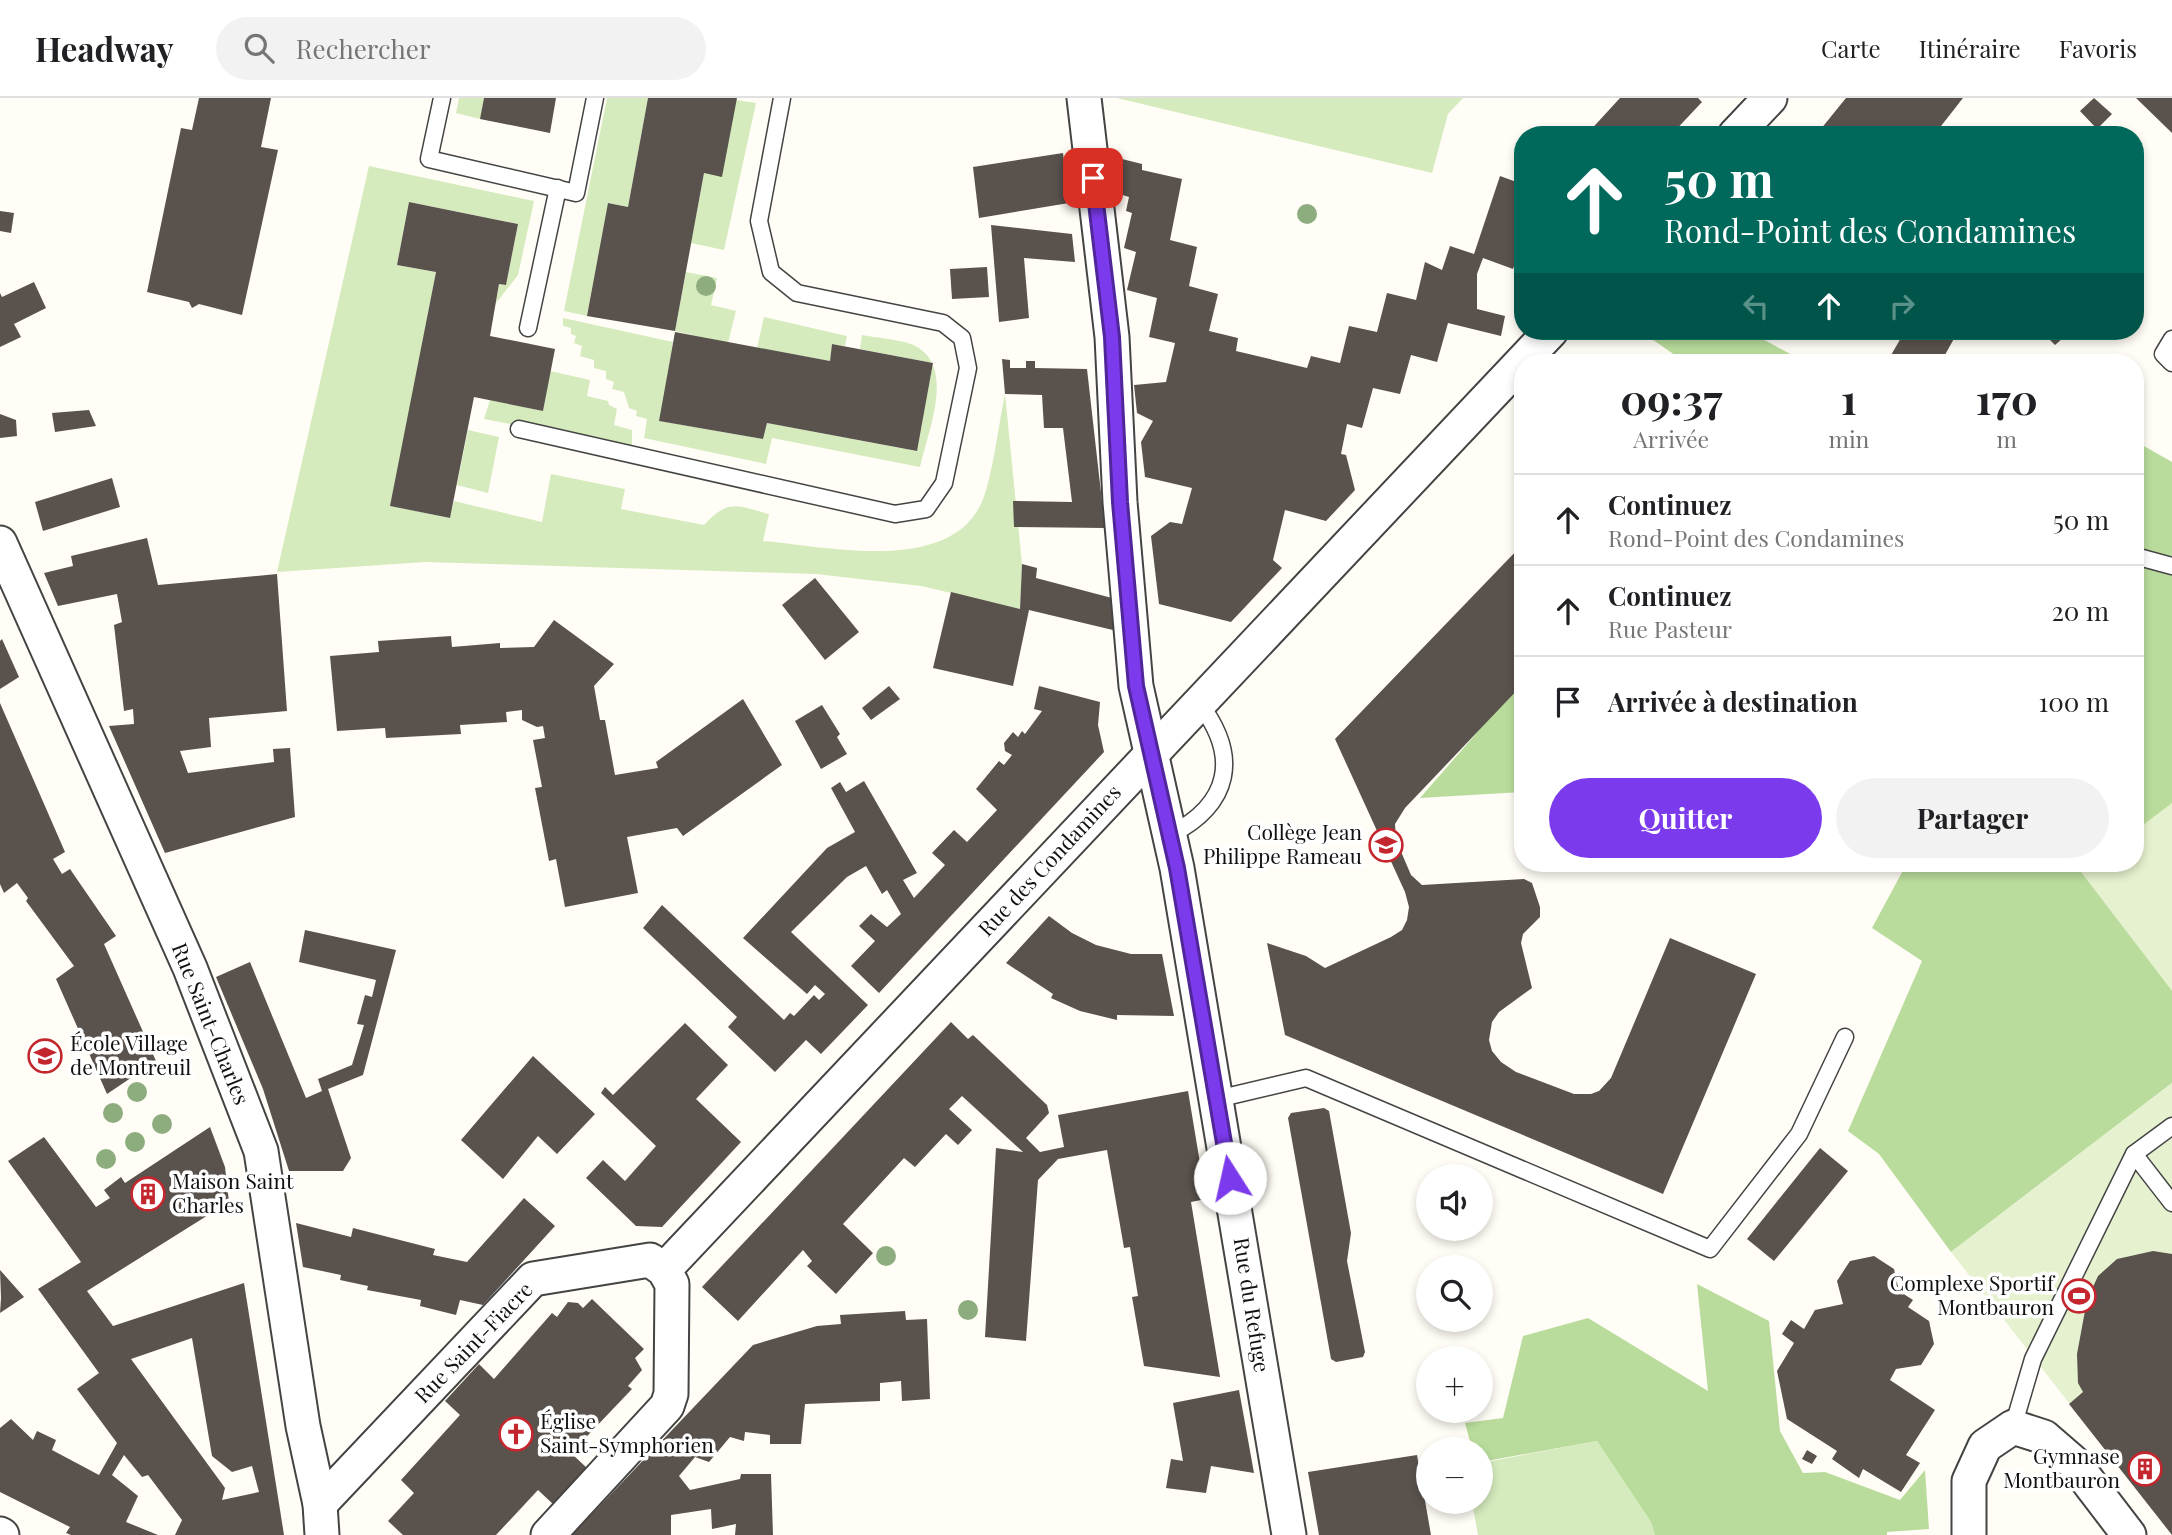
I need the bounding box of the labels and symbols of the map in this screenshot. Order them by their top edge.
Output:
pin [1063,148,1123,208]
street label: Rue des Condamines [971,778,1126,941]
place label: Collège Jean Philippe Rameau [1203,817,1362,869]
school or university icon: Collège Jean Philippe Rameau [1367,826,1405,864]
street label: Rue Saint-Charles [167,938,257,1108]
place label: École Village de Montreuil [70,1028,191,1080]
school or university icon: École Village de Montreuil [26,1037,64,1075]
position arrow [1193,1141,1267,1215]
place label: Maison Saint Charles [172,1166,294,1218]
building icon: Maison Saint Charles [129,1175,167,1213]
street label: Rue du Refuge [1228,1235,1277,1374]
place label: Complexe Sportif Montbauron [1890,1268,2056,1320]
street label: Rue Saint-Fiacre [407,1275,538,1408]
sports icon: Complexe Sportif Montbauron [2060,1277,2098,1315]
place label: Église Saint-Symphorien [540,1406,714,1458]
church icon: Église Saint-Symphorien [497,1415,535,1453]
place label: Gymnase Montbauron [2003,1441,2120,1493]
building icon: Gymnase Montbauron [2126,1450,2164,1488]

